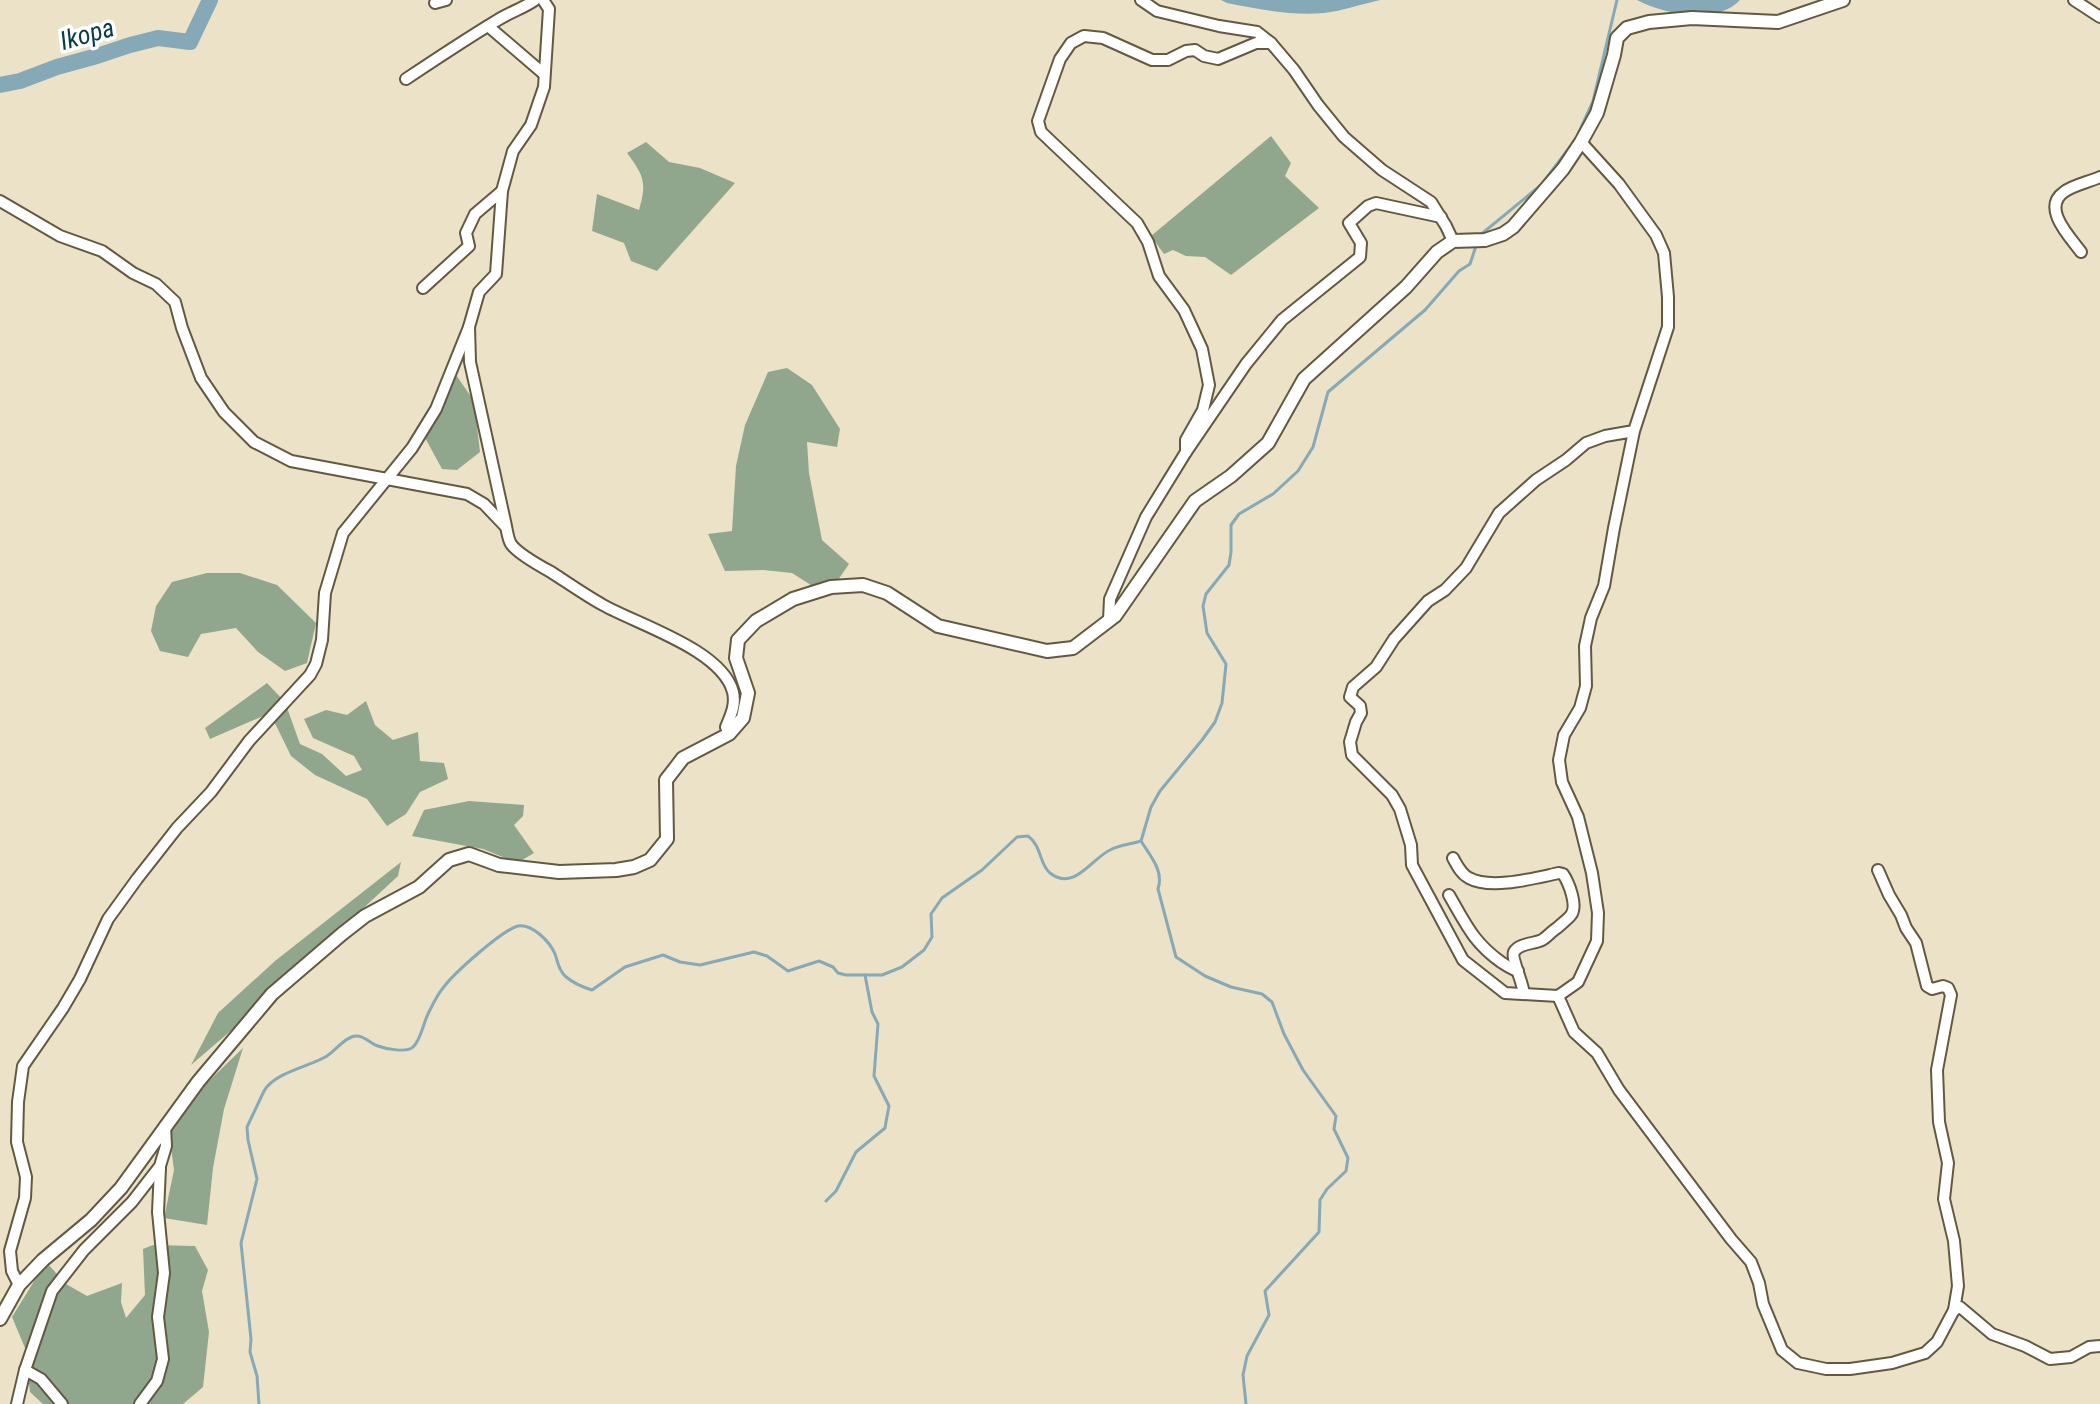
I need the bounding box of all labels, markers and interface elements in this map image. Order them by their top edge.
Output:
water label: Ikopa [56,12,118,56]

